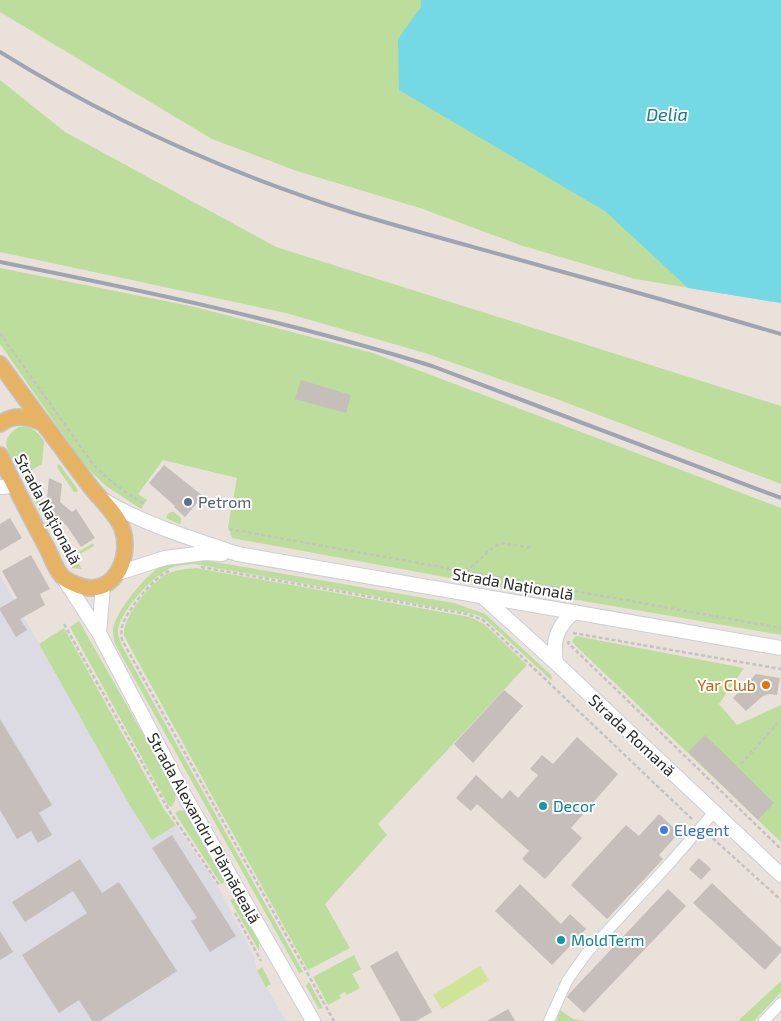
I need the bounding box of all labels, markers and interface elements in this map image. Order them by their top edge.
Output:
water label: Delia [646,103,688,125]
street label: Strada Națională [10,450,86,568]
place label: Petrom [198,492,251,511]
marker: Petrom [182,496,194,508]
street label: Strada Națională [451,564,575,605]
place label: Yar Club [697,675,756,694]
marker: Yar Club [760,679,772,691]
street label: Strada Romană [585,690,680,780]
street label: Strada Alexandru Plămădeală [144,729,265,927]
place label: Decor [553,796,596,815]
marker: Decor [537,800,549,812]
place label: Elegent [674,820,729,839]
marker: Elegent [658,824,670,836]
place label: MoldTerm [571,930,645,949]
marker: MoldTerm [555,934,567,946]

